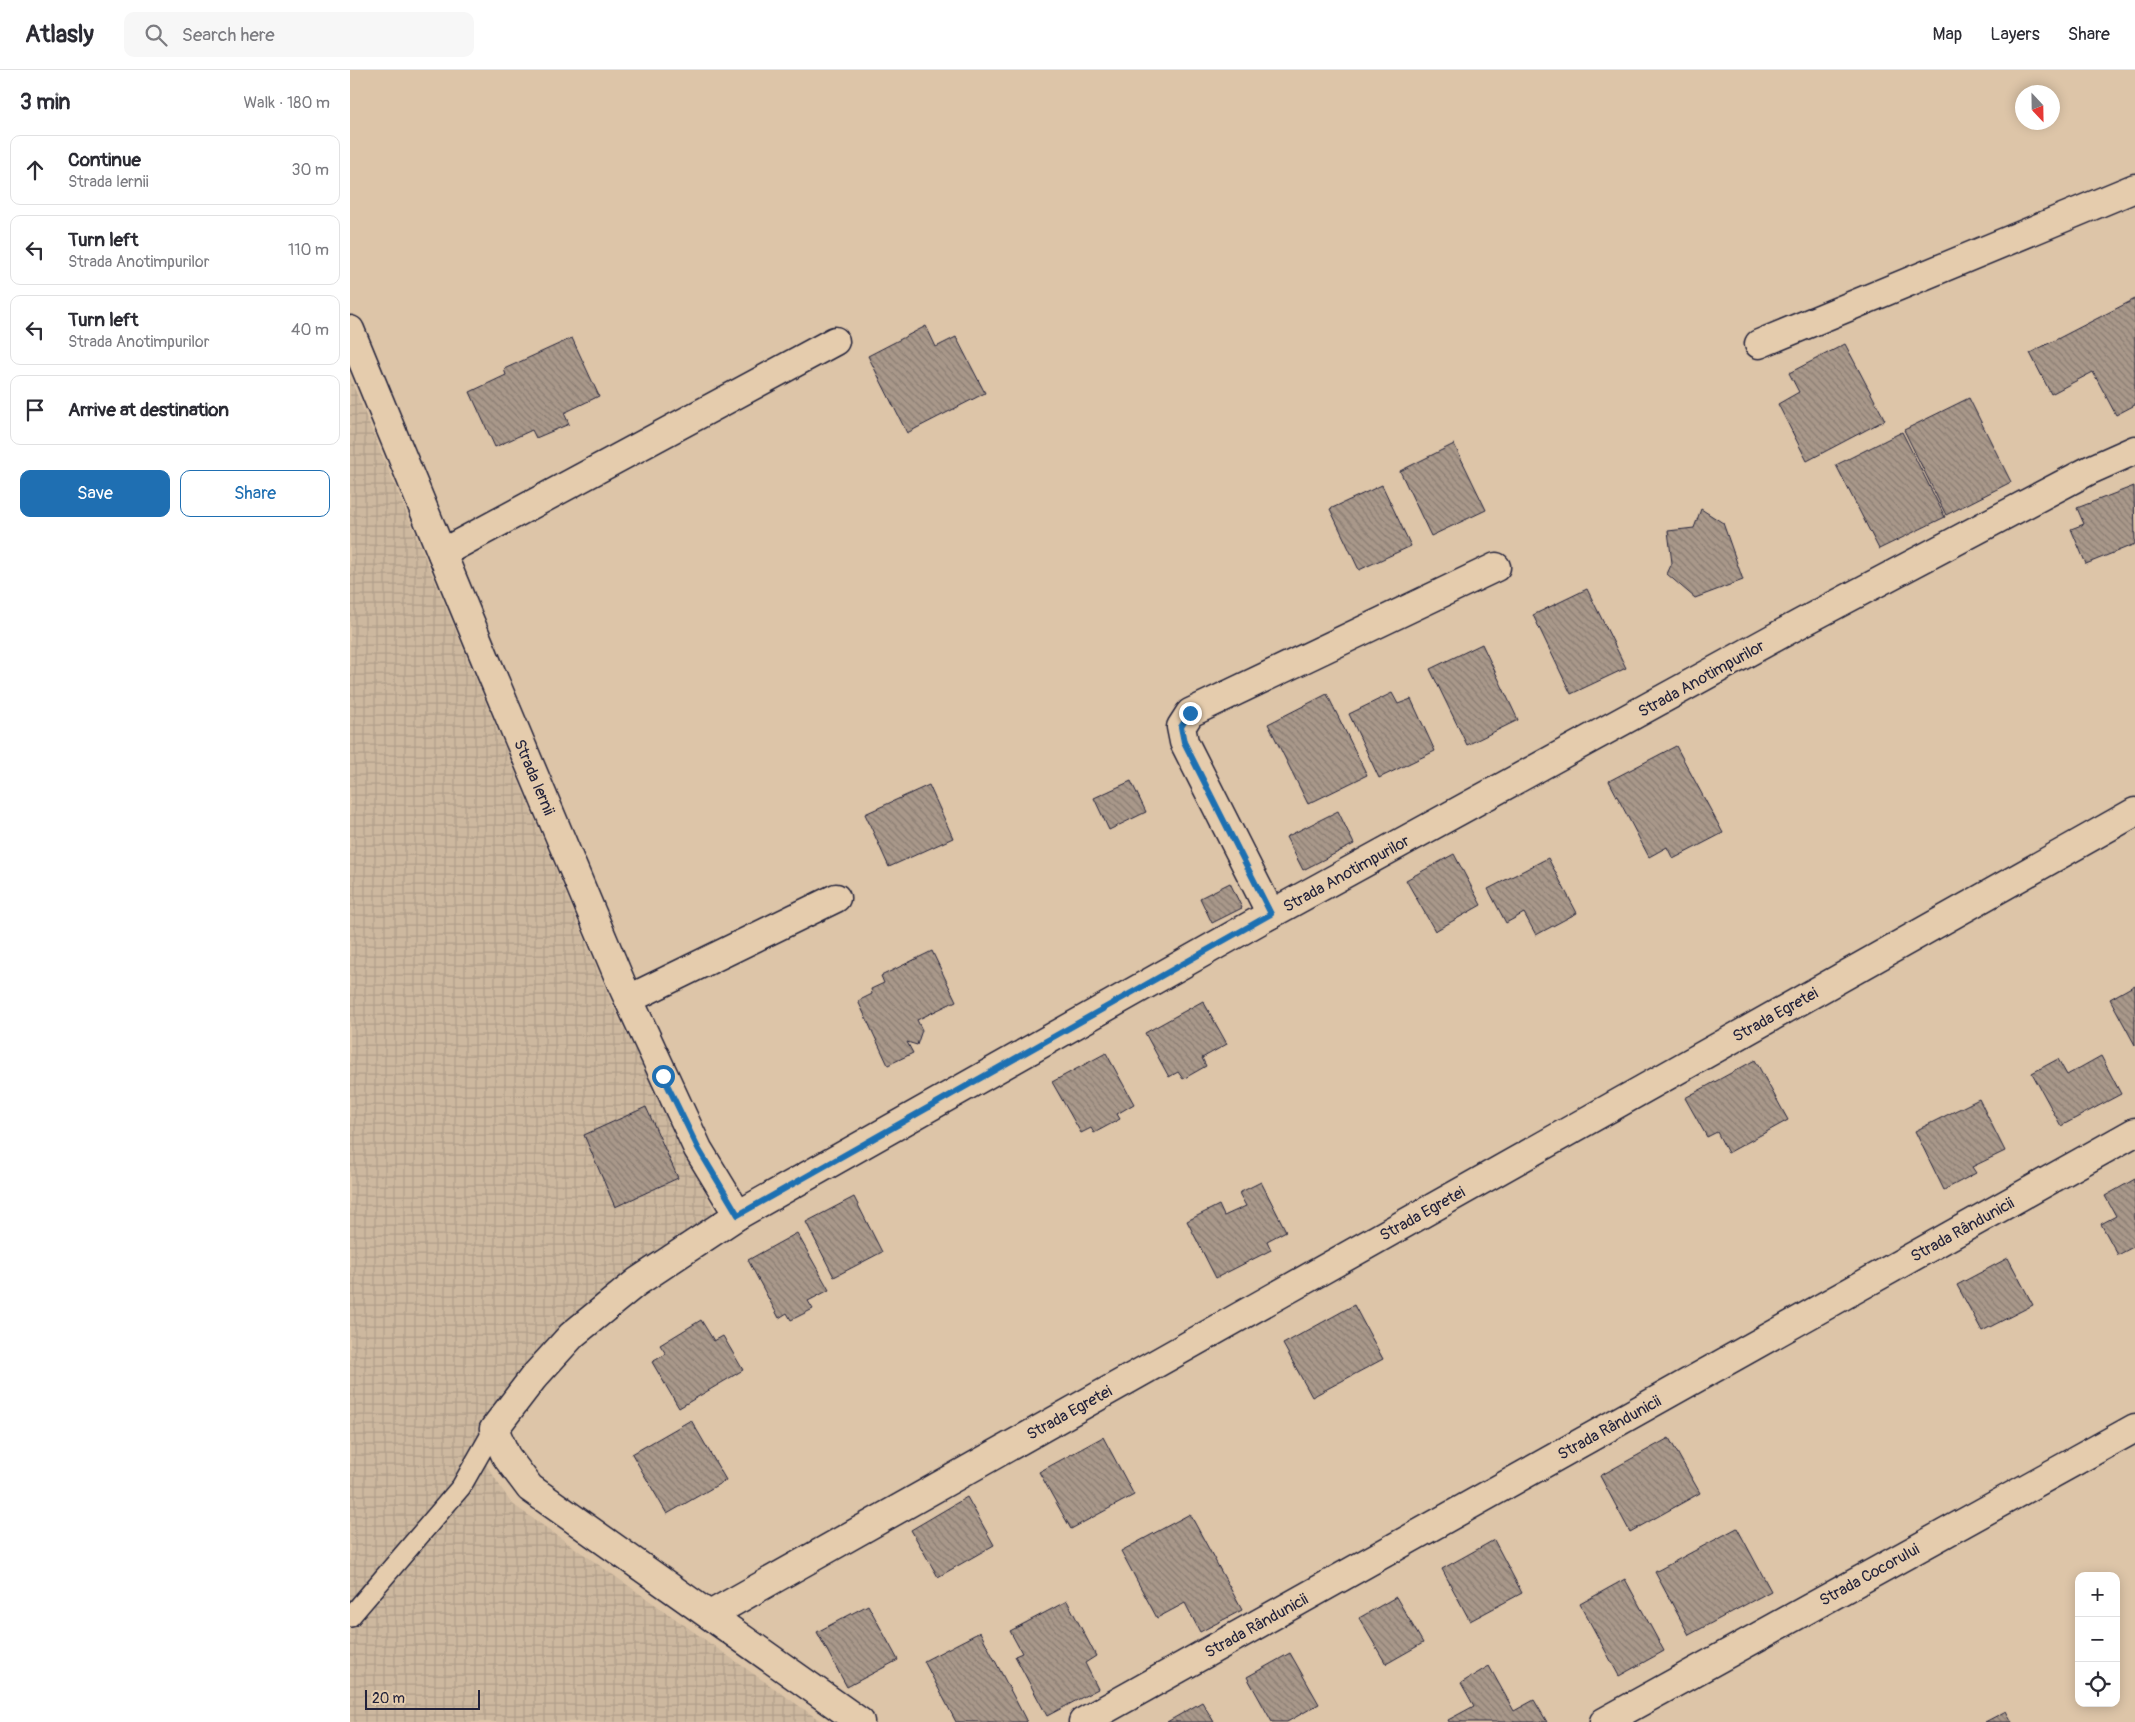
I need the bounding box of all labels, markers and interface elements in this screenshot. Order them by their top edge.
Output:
search box [124,12,474,57]
text: Atlasly [25,20,94,49]
icon: search [142,21,170,49]
text: Search here [182,23,275,47]
text: Map [1933,23,1962,46]
text: Layers [1990,23,2040,46]
text: Share [2068,23,2110,46]
north arrow [2015,85,2060,130]
text: 3 min [20,89,70,116]
text: Walk · 180 m [243,93,330,113]
text: Continue [68,148,141,172]
icon: ahead [21,156,49,184]
text: 30 m [291,160,329,180]
text: Strada Iernii [68,172,149,192]
text: Turn left [68,228,138,252]
icon: left [21,236,49,264]
text: 110 m [288,240,329,260]
text: Strada Anotimpurilor [68,252,209,272]
text: Turn left [68,308,138,332]
icon: left [21,316,49,344]
text: 40 m [291,320,329,340]
text: Strada Anotimpurilor [68,332,209,352]
icon: arrive [21,396,49,424]
text: Arrive at destination [68,398,229,422]
button: Save [20,470,170,517]
button: Share [180,470,330,517]
street label: Strada Anotimpurilor [1635,636,1768,722]
route end [1179,702,1202,725]
street label: Strada Iernii [509,736,559,819]
street label: Strada Anotimpurilor [1280,831,1413,917]
street label: Strada Egretei [1729,983,1822,1047]
route start [652,1065,675,1088]
street label: Strada Egretei [1376,1182,1469,1246]
street label: Strada Rândunicii [1907,1193,2018,1267]
street label: Strada Egretei [1023,1381,1116,1445]
street label: Strada Rândunicii [1554,1391,1665,1465]
street label: Strada Cocorului [1816,1539,1923,1611]
map controls [2075,1572,2120,1707]
button: + [2075,1572,2120,1617]
street label: Strada Rândunicii [1201,1589,1312,1663]
button: − [2075,1617,2120,1662]
button: locate [2075,1662,2120,1707]
scale bar [365,1687,480,1710]
text: 20 m [372,1690,405,1707]

